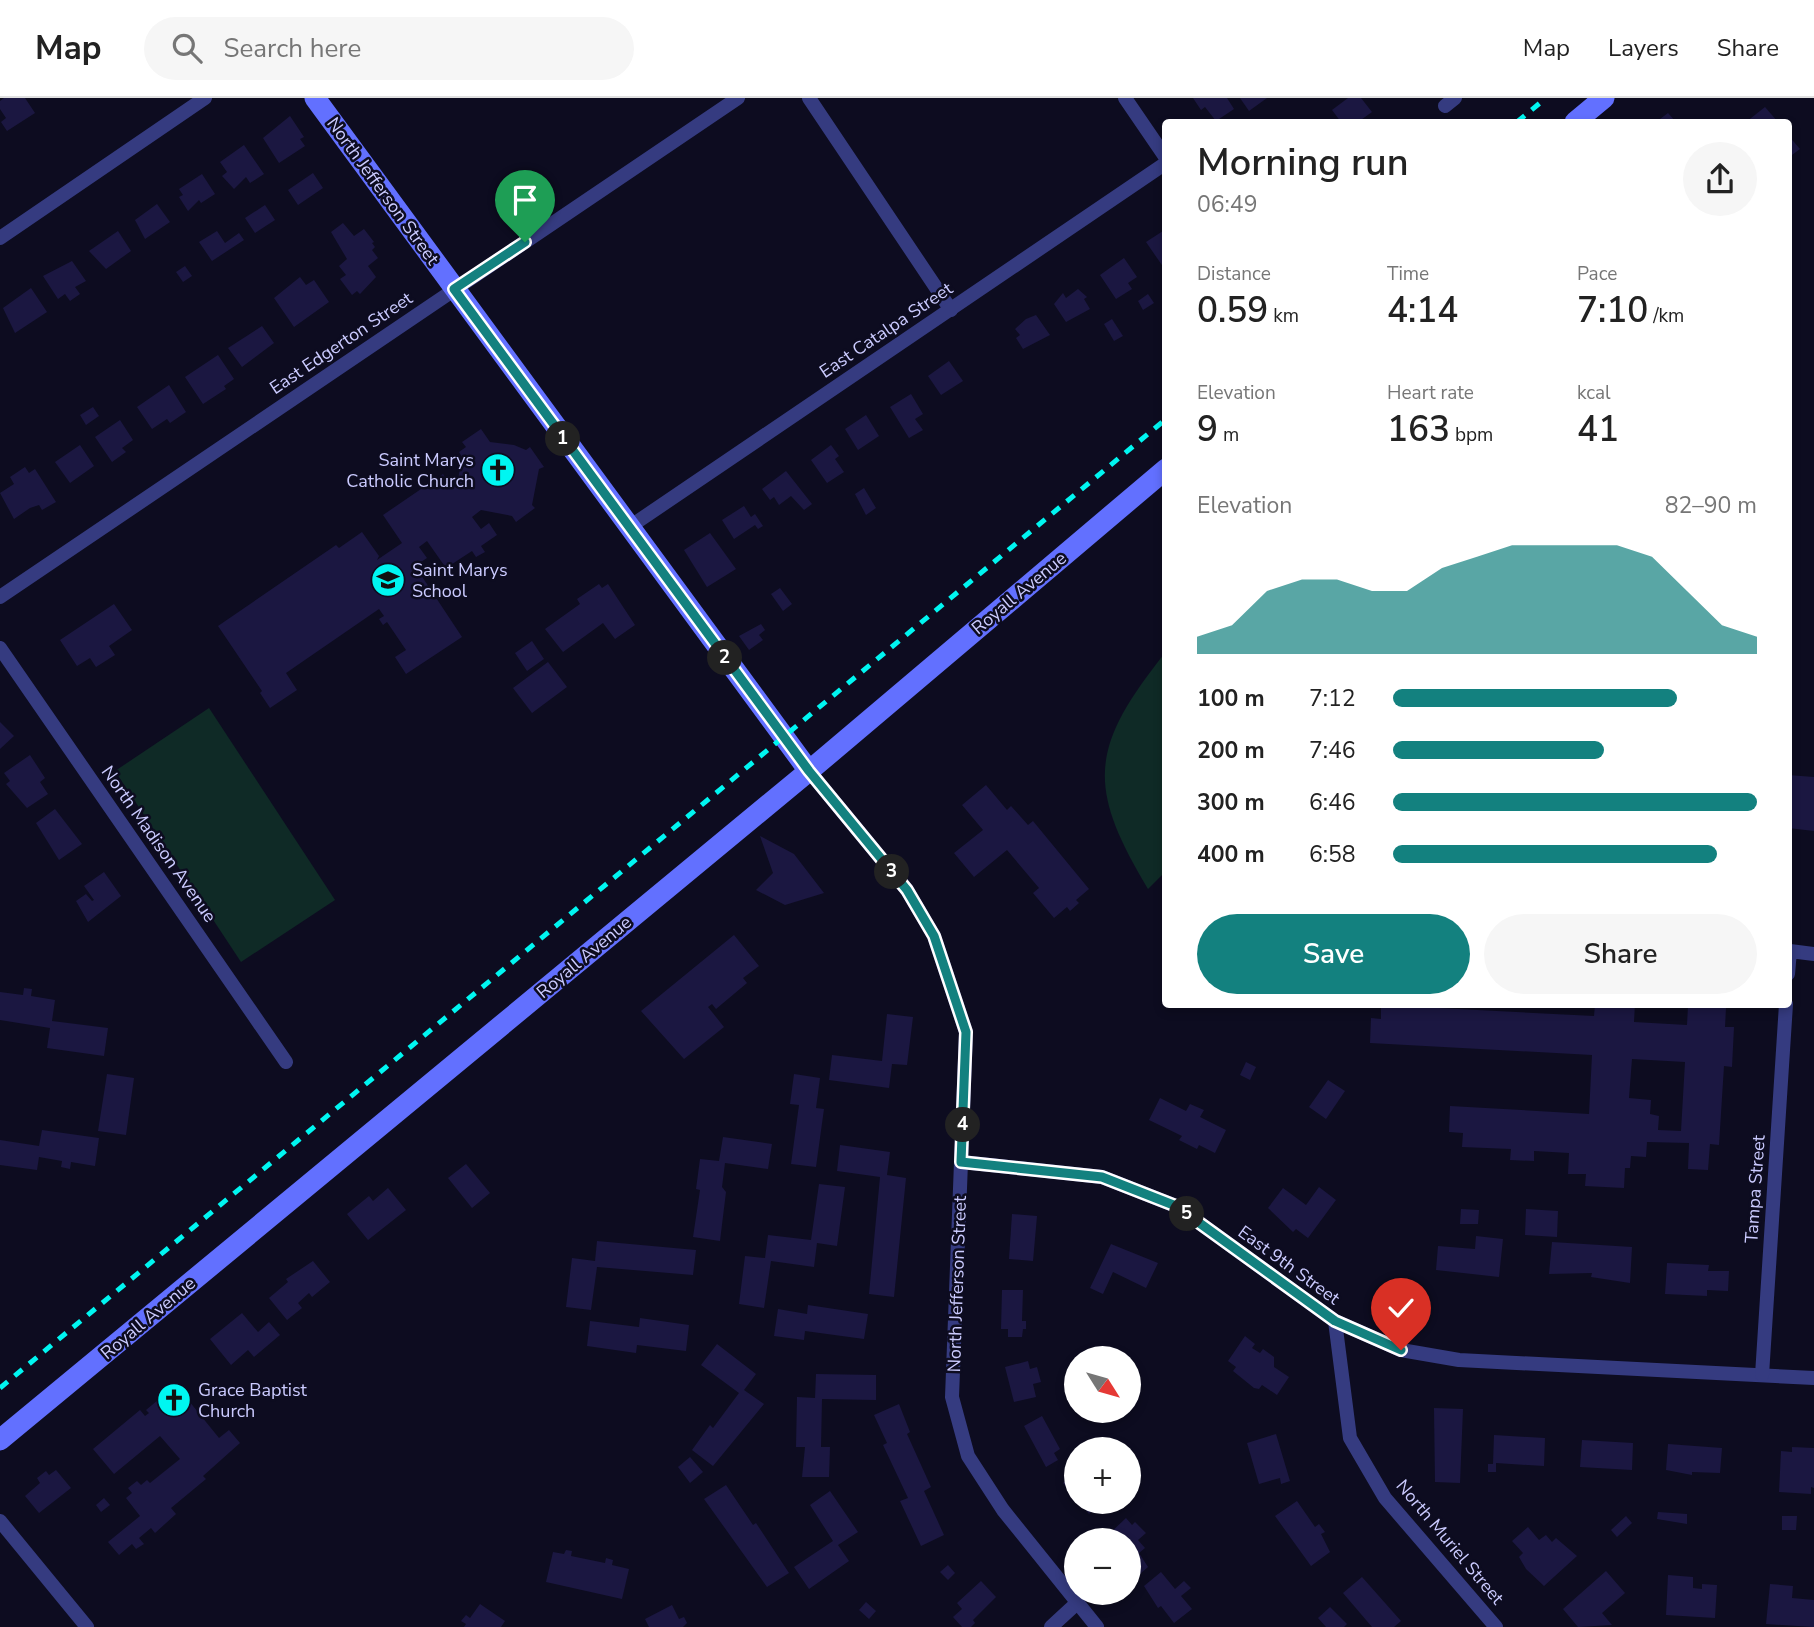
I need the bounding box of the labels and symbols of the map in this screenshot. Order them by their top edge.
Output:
street label: North Jefferson Street [321,112,445,270]
pin [495,170,555,242]
street label: East Catalpa Street [815,276,958,383]
street label: East Edgerton Street [265,286,418,400]
pin: 1 [546,422,580,456]
place label: Saint Marys Catholic Church [346,448,474,493]
church icon: Saint Marys Catholic Church [479,451,517,489]
street label: Royall Avenue [967,546,1071,640]
place label: Saint Marys School [412,558,508,603]
school or university icon: Saint Marys School [369,561,407,599]
pin: 2 [708,640,742,676]
street label: North Madison Avenue [96,761,222,927]
pin: 3 [874,854,910,890]
street label: Royall Avenue [532,910,636,1004]
pin: 4 [946,1108,981,1142]
street label: Tampa Street [1739,1134,1771,1244]
street label: North Jefferson Street [942,1195,972,1373]
pin: 5 [1170,1196,1204,1232]
street label: East 9th Street [1233,1220,1345,1311]
street label: Royall Avenue [96,1271,200,1365]
pin [1371,1278,1431,1350]
north arrow [1064,1346,1141,1423]
place label: Grace Baptist Church [198,1378,307,1423]
church icon: Grace Baptist Church [155,1381,193,1419]
street label: North Muriel Street [1391,1474,1510,1610]

